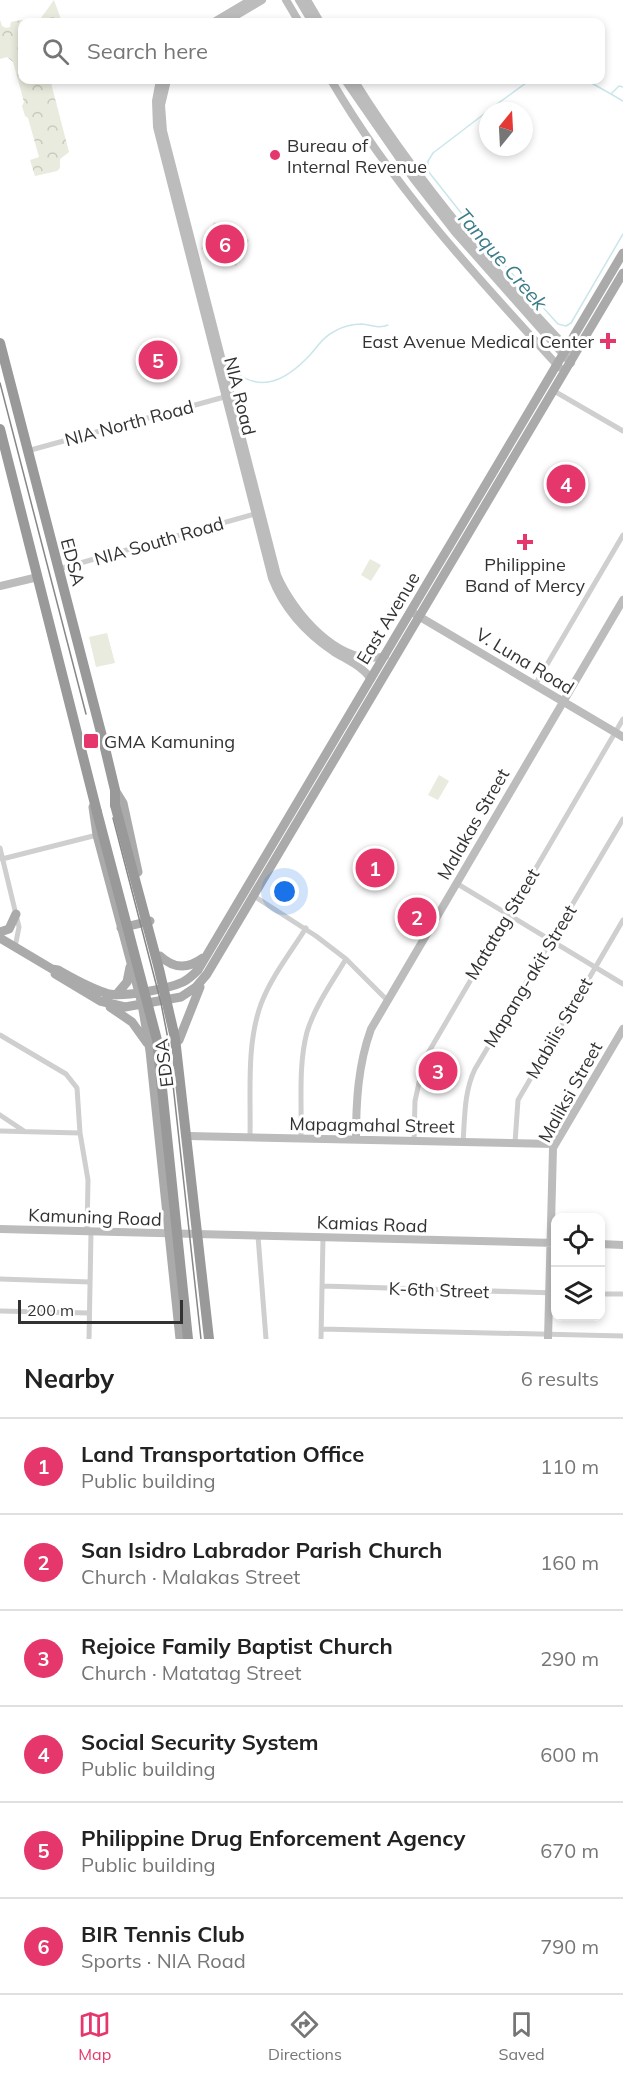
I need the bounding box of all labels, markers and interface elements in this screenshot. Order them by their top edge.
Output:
search box [18,18,605,84]
icon: search [39,35,72,68]
text: Search here [87,37,208,65]
north arrow [479,102,533,156]
place label: Bureau of Internal Revenue [287,134,427,178]
marker: Bureau of Internal Revenue [268,148,282,162]
water label: Tanque Creek [451,203,553,316]
pin: 6 [206,222,244,266]
place label: East Avenue Medical Center [362,330,594,353]
marker: East Avenue Medical Center [599,332,617,350]
pin: 5 [138,338,178,382]
street label: NIA Road [219,354,261,438]
street label: NIA North Road [62,395,196,451]
pin: 4 [546,462,586,506]
street label: NIA South Road [92,512,226,570]
marker: Philippine Band of Mercy [516,533,534,551]
street label: EDSA [56,536,90,588]
place label: Philippine Band of Mercy [465,553,586,597]
street label: East Avenue [351,568,425,668]
street label: V. Luna Road [472,623,578,699]
place label: GMA Kamuning [104,730,235,753]
marker: GMA Kamuning [82,732,100,750]
street label: Malakas Street [432,764,514,884]
pin: 1 [356,846,394,890]
street label: Matatag Street [460,864,544,984]
your location [270,877,299,906]
pin: 2 [398,894,436,940]
street label: Mapang-akit Street [478,901,582,1051]
street label: Mabilis Street [521,973,597,1083]
street label: EDSA [150,1038,178,1088]
street label: Maliksi Street [533,1038,607,1146]
pin: 3 [418,1048,458,1094]
street label: Mapagmahal Street [289,1112,455,1138]
street label: Kamuning Road [28,1203,162,1231]
street label: Kamias Road [316,1211,428,1237]
map controls [551,1213,605,1321]
button: locate [551,1213,605,1267]
button: layers [551,1267,605,1321]
street label: K-6th Street [388,1277,490,1303]
scale bar [18,1297,183,1324]
text: 200 m [27,1300,74,1320]
text: Nearby [24,1362,114,1395]
text: 6 results [521,1366,599,1391]
text: Land Transportation Office [81,1440,364,1468]
text: 1 [38,1454,50,1479]
text: 110 m [540,1454,599,1479]
text: Public building [81,1468,216,1493]
text: San Isidro Labrador Parish Church [81,1536,442,1564]
text: 2 [38,1550,50,1575]
text: 160 m [540,1550,599,1575]
text: Church · Malakas Street [81,1564,300,1589]
text: Rejoice Family Baptist Church [81,1632,393,1660]
text: 3 [38,1646,50,1671]
text: 290 m [540,1646,599,1671]
text: Church · Matatag Street [81,1660,302,1685]
text: Social Security System [81,1728,319,1756]
text: 4 [38,1742,50,1767]
text: 600 m [540,1742,599,1767]
text: Public building [81,1756,216,1781]
text: Philippine Drug Enforcement Agency [81,1824,465,1852]
text: 5 [38,1838,50,1863]
text: 670 m [540,1838,599,1863]
text: Public building [81,1852,216,1877]
text: BIR Tennis Club [81,1920,245,1948]
text: 6 [38,1934,50,1959]
text: 790 m [540,1934,599,1959]
text: Sports · NIA Road [81,1948,246,1973]
tab: Map [78,2008,111,2064]
tab: Directions [268,2008,342,2064]
tab: Saved [499,2008,545,2064]

